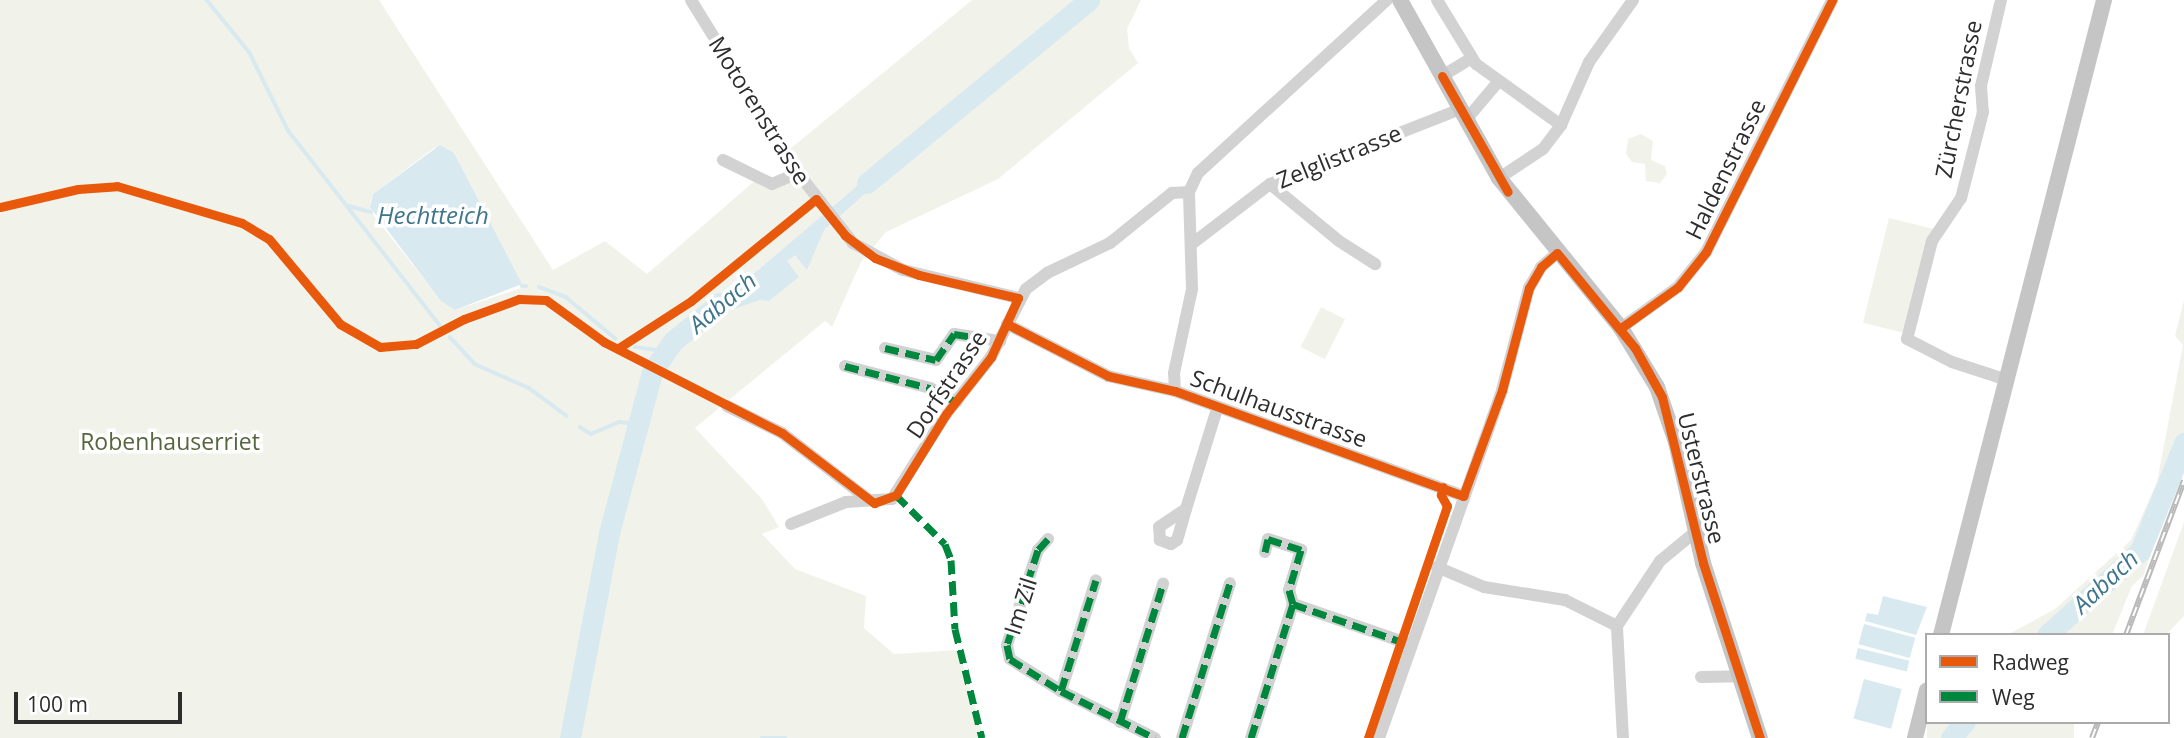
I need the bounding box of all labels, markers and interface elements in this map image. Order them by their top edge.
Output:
street label: Zürcherstrasse [1929,18,1987,180]
street label: Motorenstrasse [703,31,817,189]
street label: Haldenstrasse [1679,94,1771,244]
street label: Zelglistrasse [1273,118,1405,194]
water label: Hechtteich [377,201,489,229]
water label: Aabach [682,266,762,338]
street label: Dorfstrasse [900,325,992,443]
street label: Schulhausstrasse [1187,363,1371,453]
street label: Usterstrasse [1672,409,1732,547]
park label: Robenhauserriet [80,427,260,455]
water label: Aabach [2066,543,2144,619]
street label: Im Zil [998,574,1042,638]
legend [1925,633,2170,724]
text: Radweg [1992,648,2069,676]
scale bar [18,678,186,722]
text: Weg [1992,683,2035,711]
text: 100 m [27,690,88,718]

